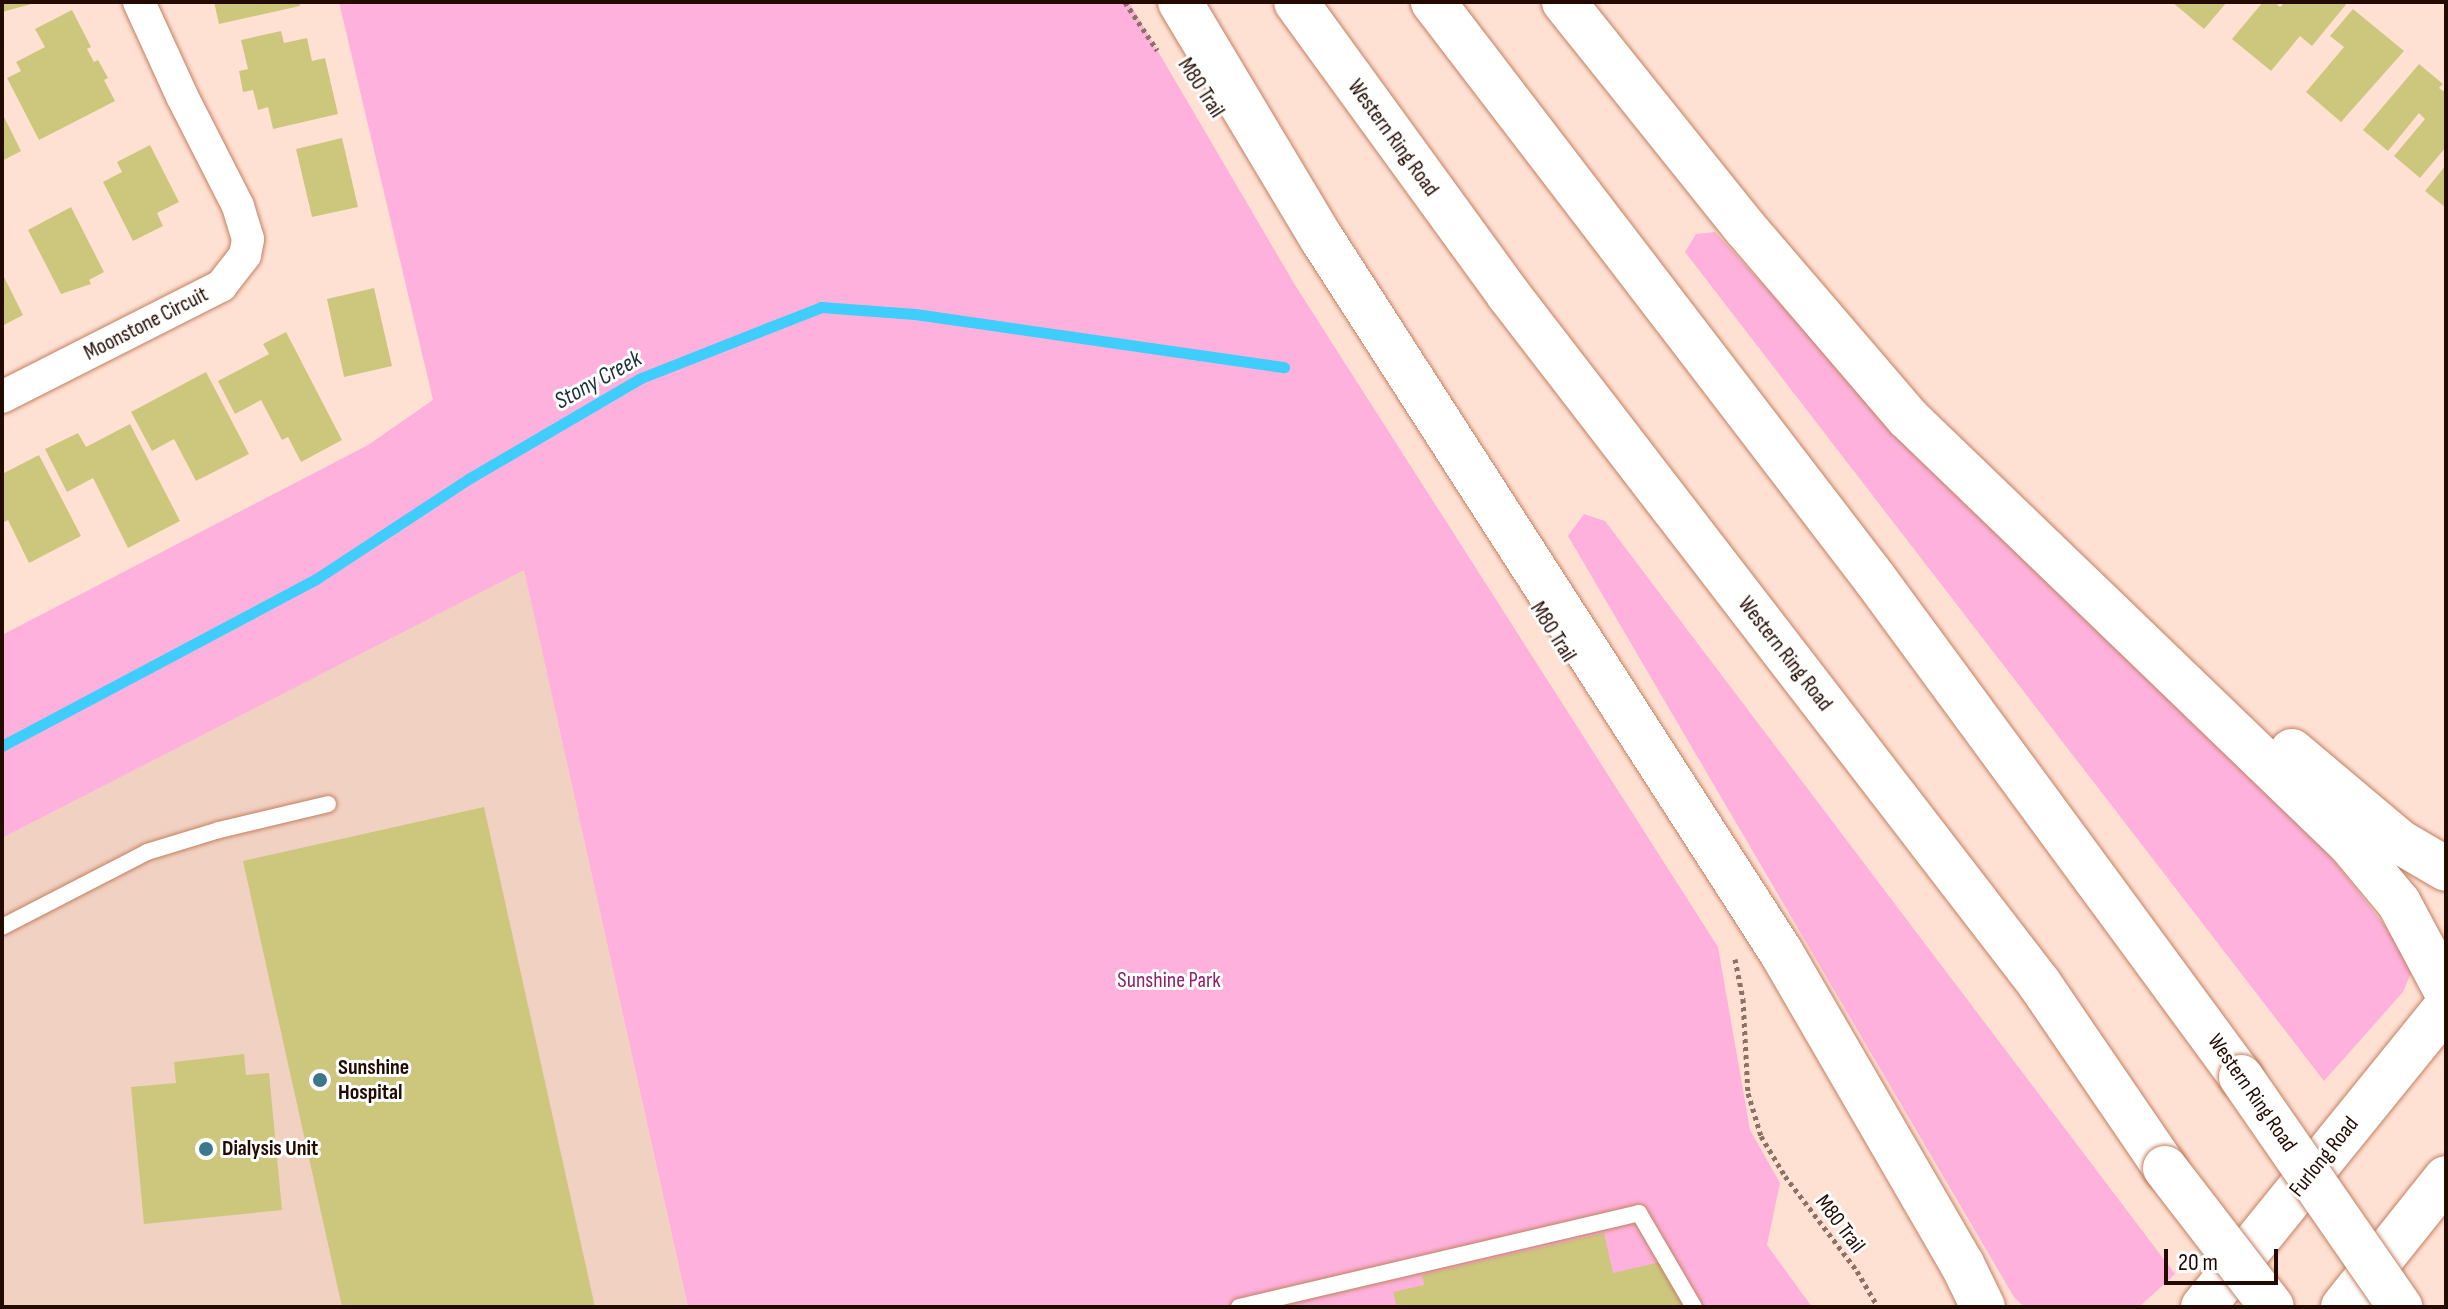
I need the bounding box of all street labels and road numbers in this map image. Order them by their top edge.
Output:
street label: M80 Trail [1172,53,1230,123]
street label: Western Ring Road [1342,74,1444,202]
street label: Moonstone Circuit [80,281,212,367]
street label: Western Ring Road [1732,592,1838,716]
street label: M80 Trail [1524,597,1582,667]
street label: Western Ring Road [2202,1029,2302,1157]
street label: Furlong Road [2284,1112,2364,1202]
street label: M80 Trail [1810,1190,1870,1258]

